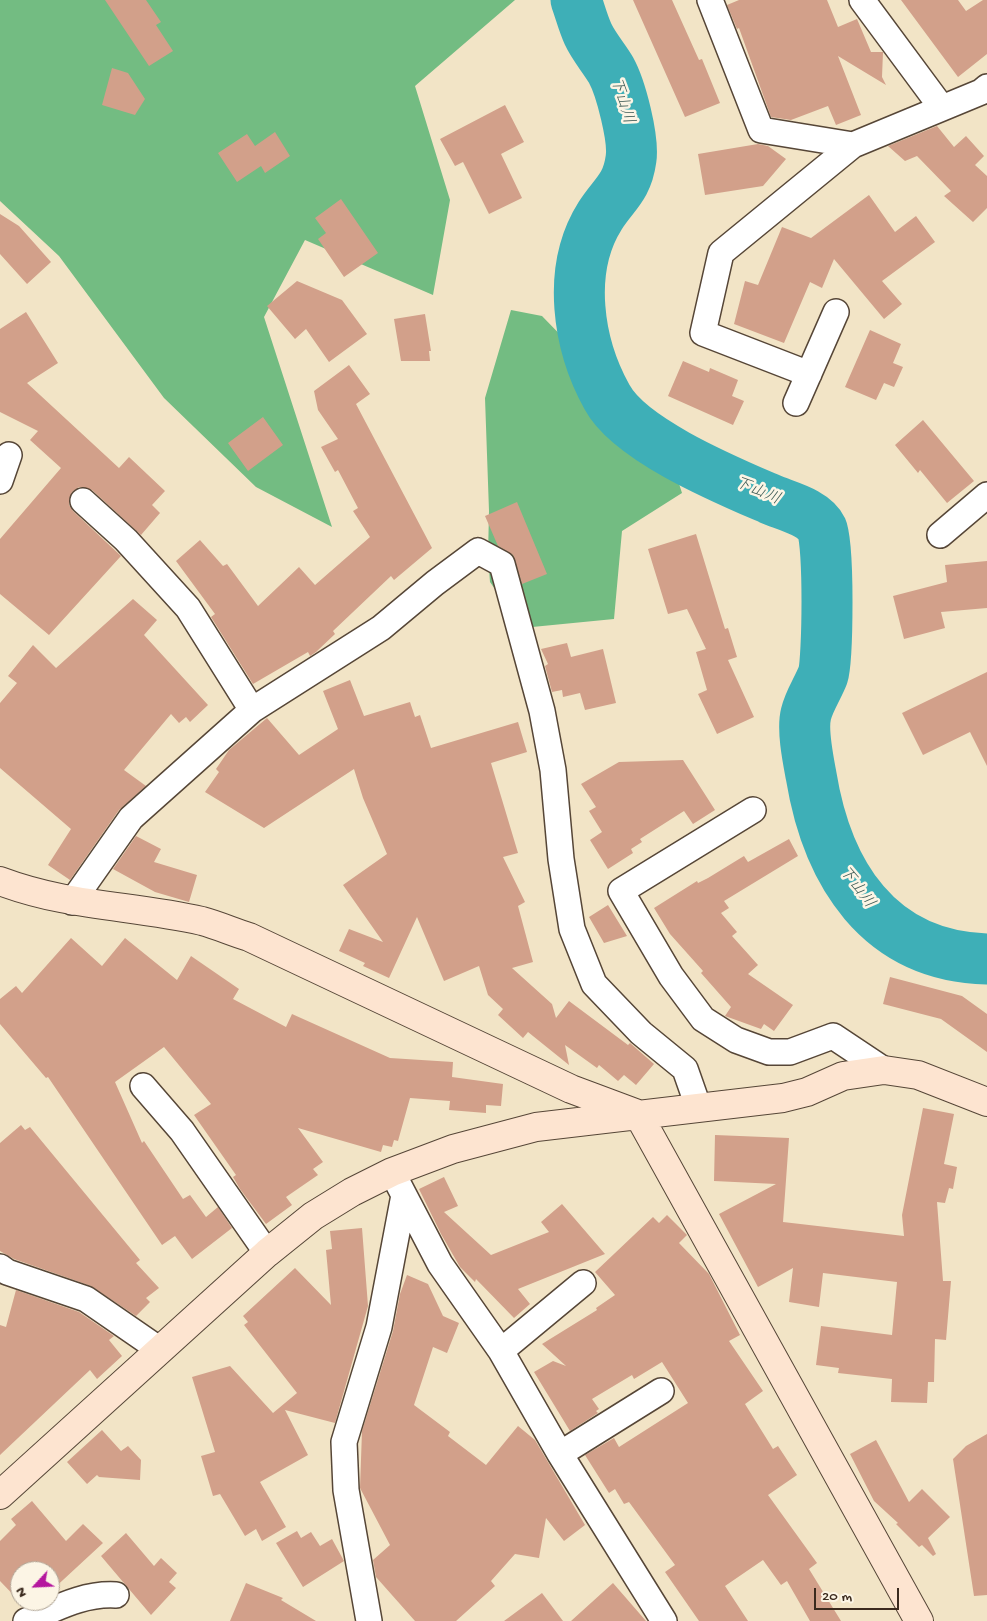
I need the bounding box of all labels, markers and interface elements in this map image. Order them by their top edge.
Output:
water label: 下山川 [605,75,637,127]
water label: 下山川 [731,474,783,510]
water label: 下山川 [834,863,878,913]
north arrow [10,1561,60,1611]
scale bar [817,1578,902,1610]
text: N [12,1584,31,1600]
text: 20 m [822,1588,852,1606]

